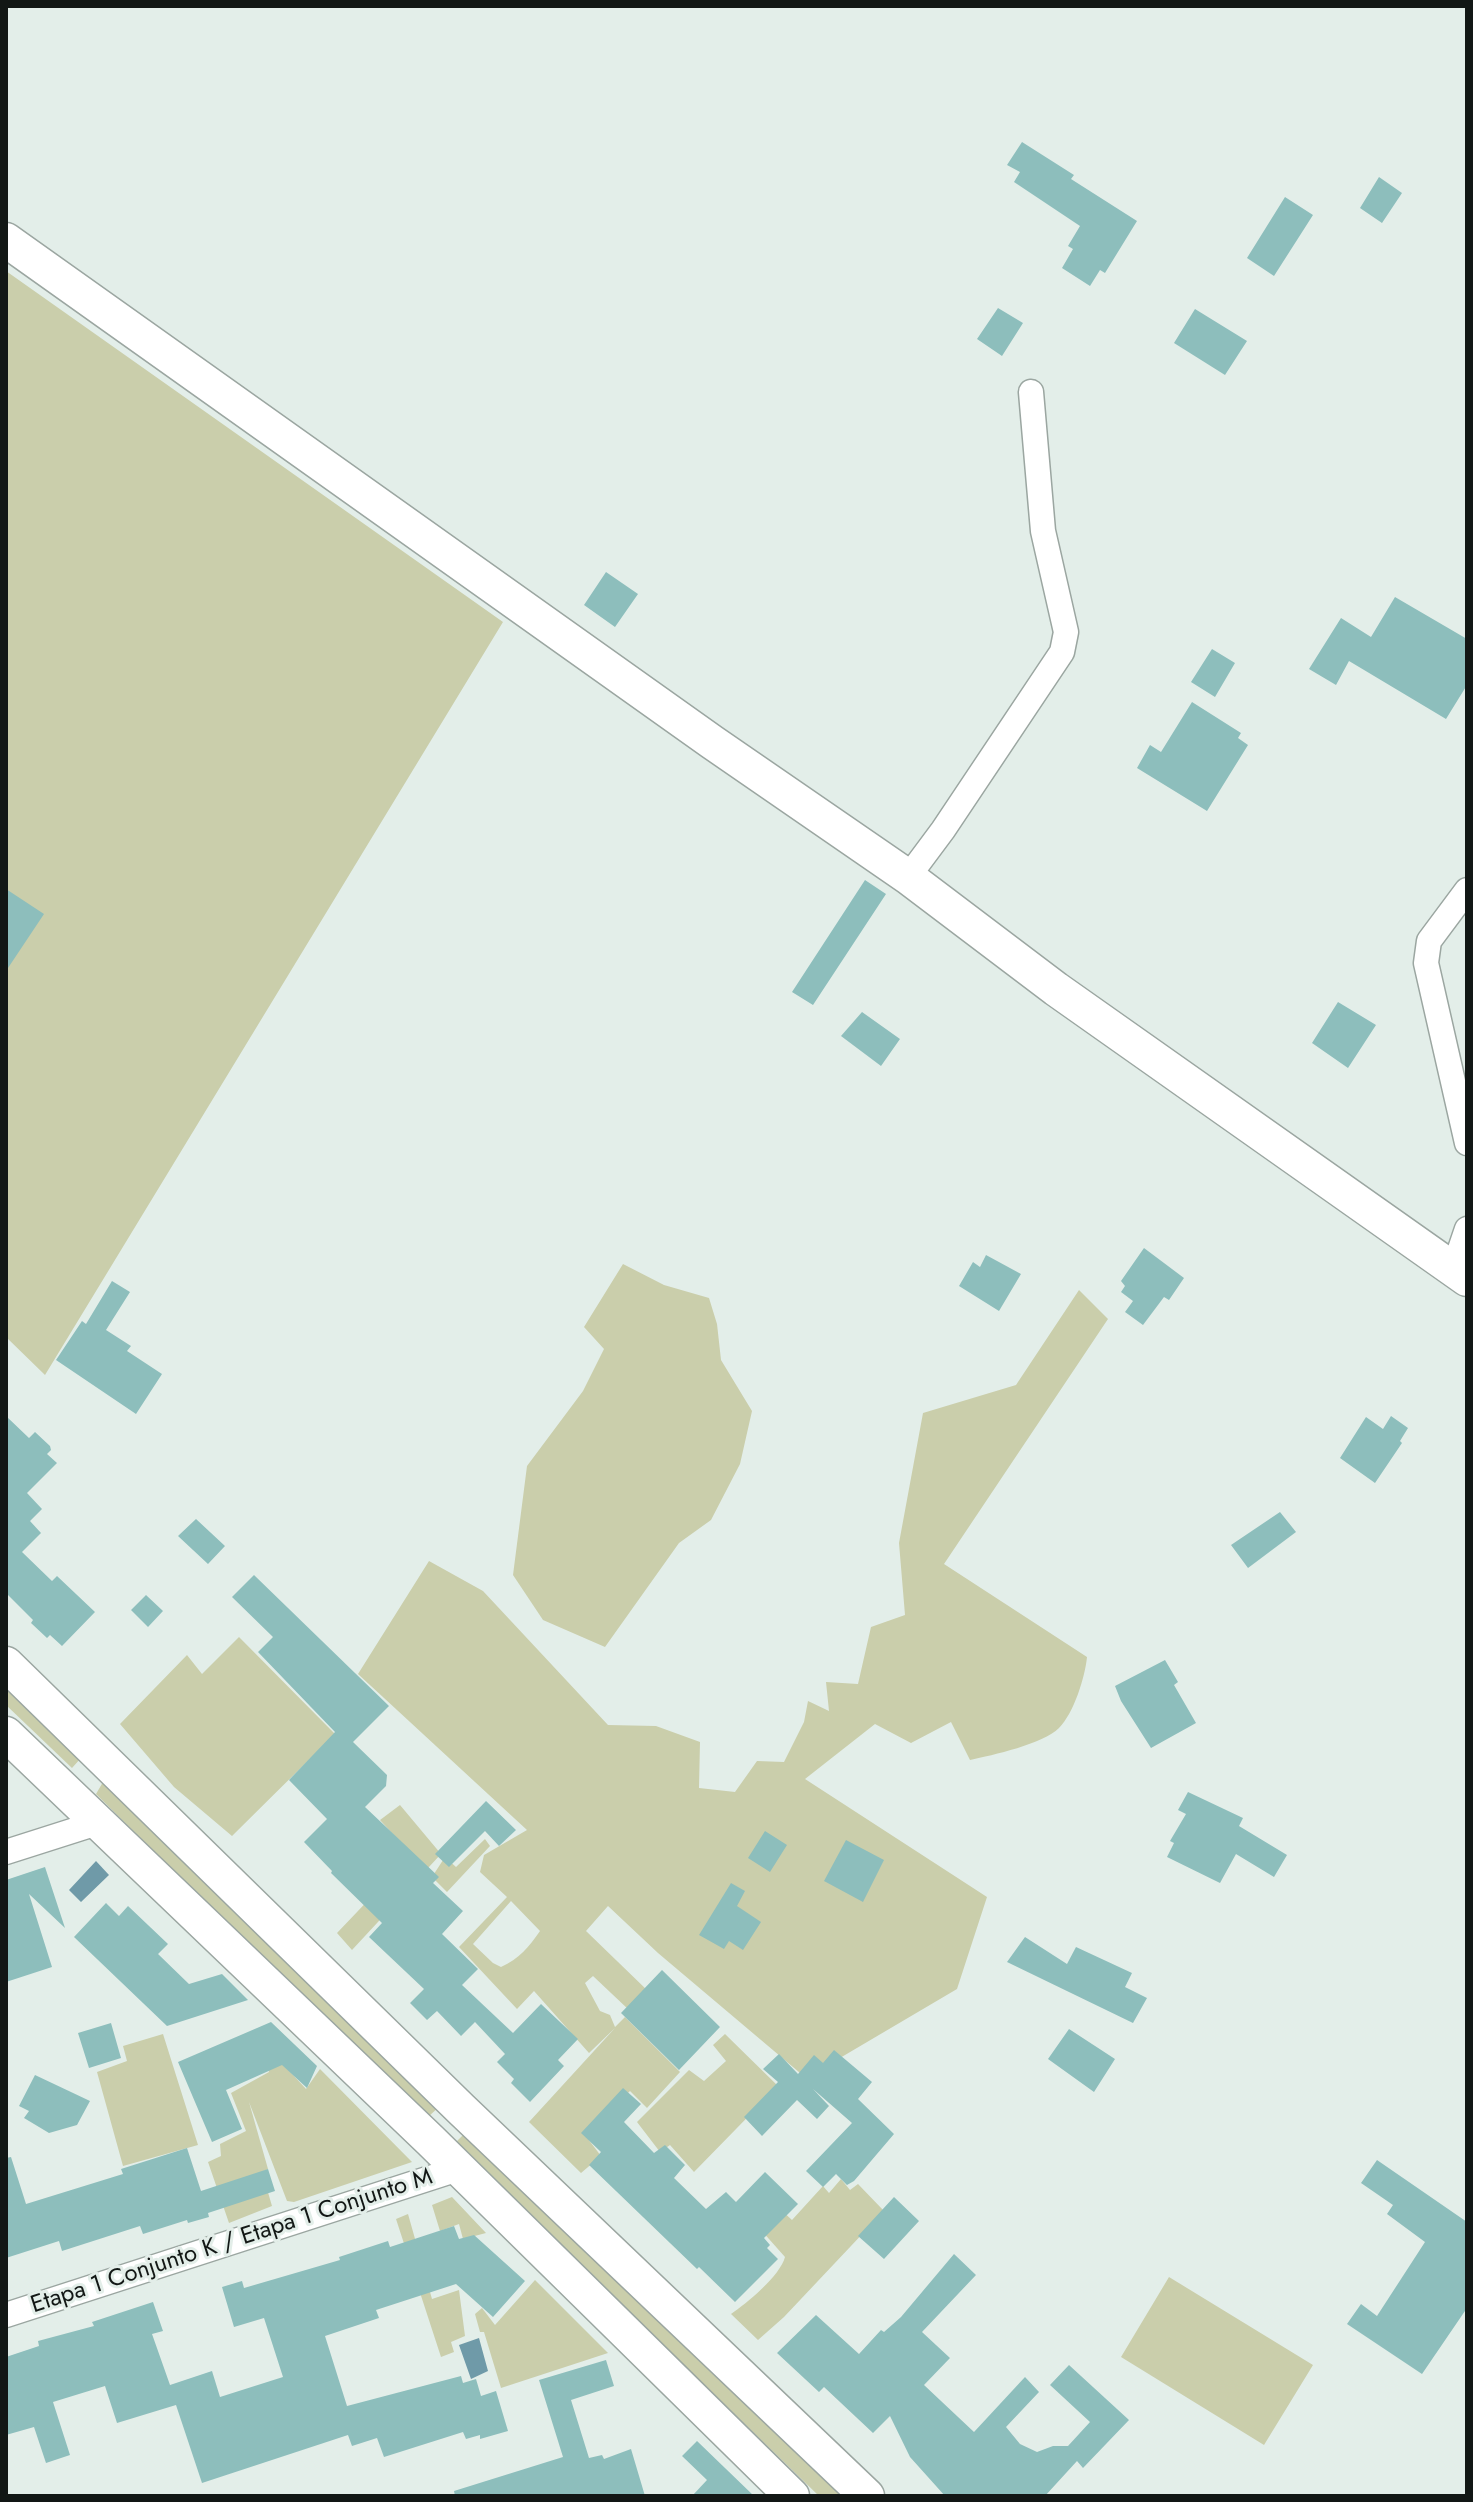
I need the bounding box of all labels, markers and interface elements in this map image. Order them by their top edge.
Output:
street label: Etapa 1 Conjunto K / Etapa 1 Conjunto M [28,2163,436,2321]

